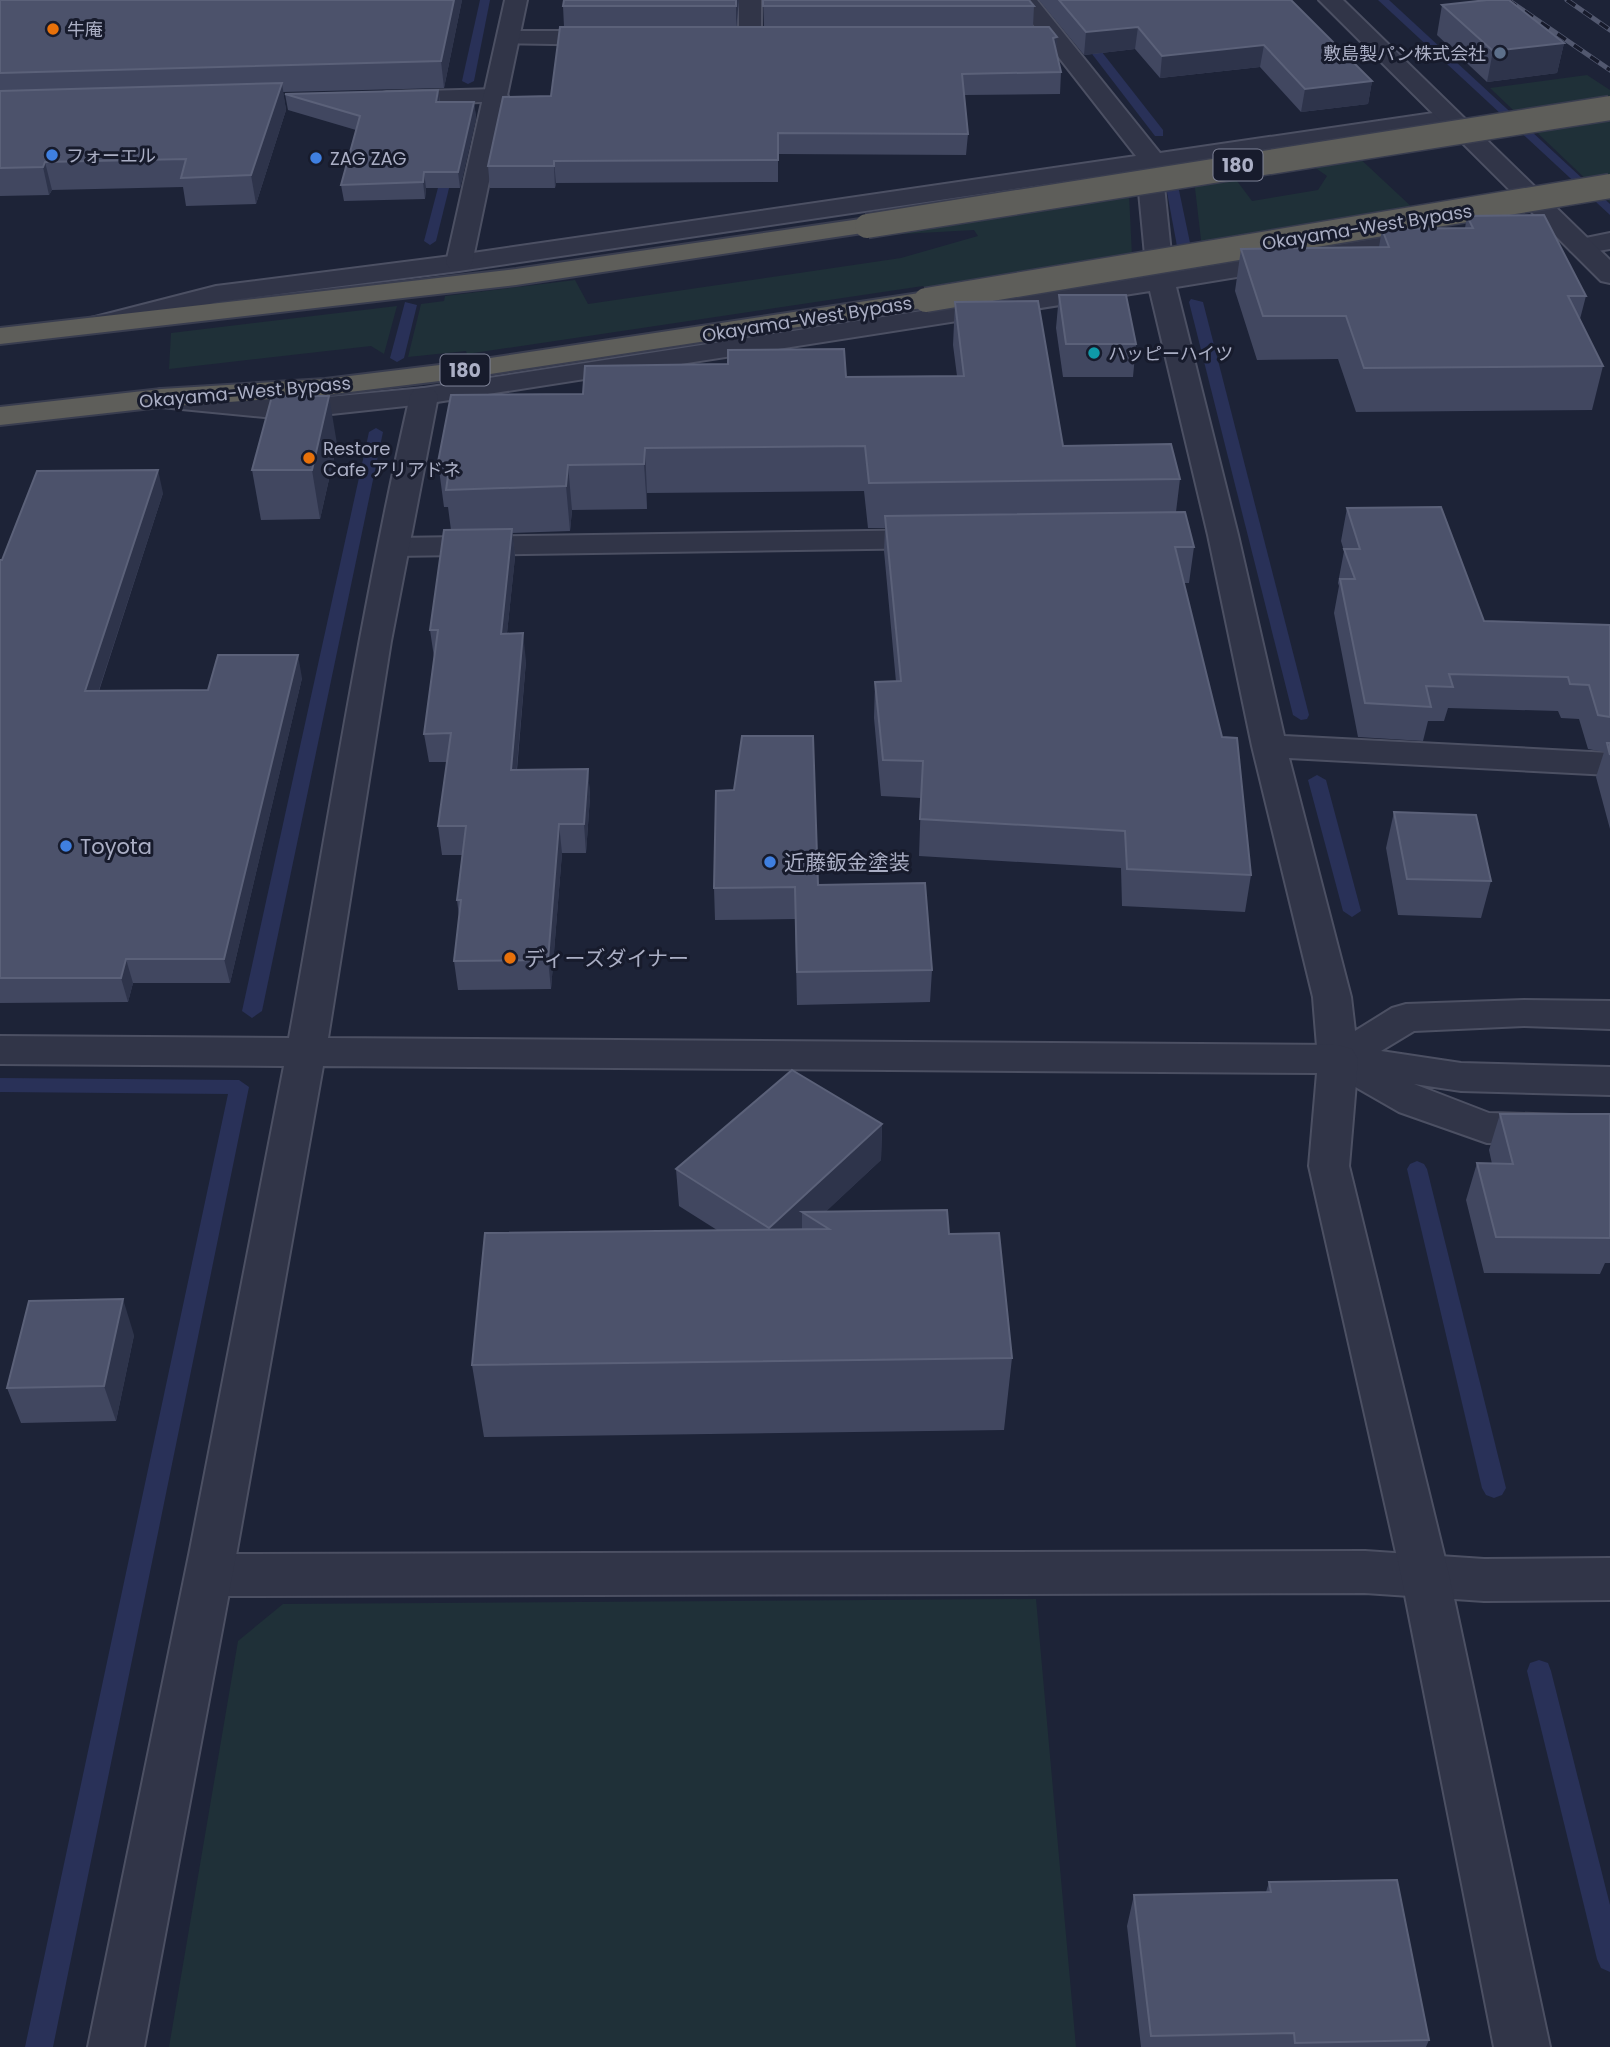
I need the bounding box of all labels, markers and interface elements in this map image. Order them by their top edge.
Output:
place label: 牛庵 [67,17,103,42]
marker: 牛庵 [45,21,61,37]
place label: 敷島製パン株式会社 [1323,41,1486,66]
marker: 敷島製パン株式会社 [1492,45,1508,61]
place label: フォーエル [66,143,156,168]
place label: ZAG ZAG [330,146,407,171]
marker: フォーエル [44,147,60,163]
marker: ZAG ZAG [308,150,324,166]
road number: 180 [1214,150,1262,181]
street label: Okayama-West Bypass [1260,198,1474,256]
street label: Okayama-West Bypass [700,290,914,348]
place label: ハッピーハイツ [1108,341,1233,366]
marker: ハッピーハイツ [1086,345,1102,361]
road number: 180 [440,354,490,386]
street label: Okayama-West Bypass [138,370,352,414]
place label: Restore Cafe アリアドネ [323,436,461,482]
marker: Restore Cafe アリアドネ [301,450,317,466]
place label: Toyota [80,832,152,861]
marker: Toyota [58,838,74,854]
place label: 近藤鈑金塗装 [784,848,910,877]
marker: 近藤鈑金塗装 [762,854,778,870]
place label: ディーズダイナー [524,944,689,973]
marker: ディーズダイナー [502,950,518,966]

